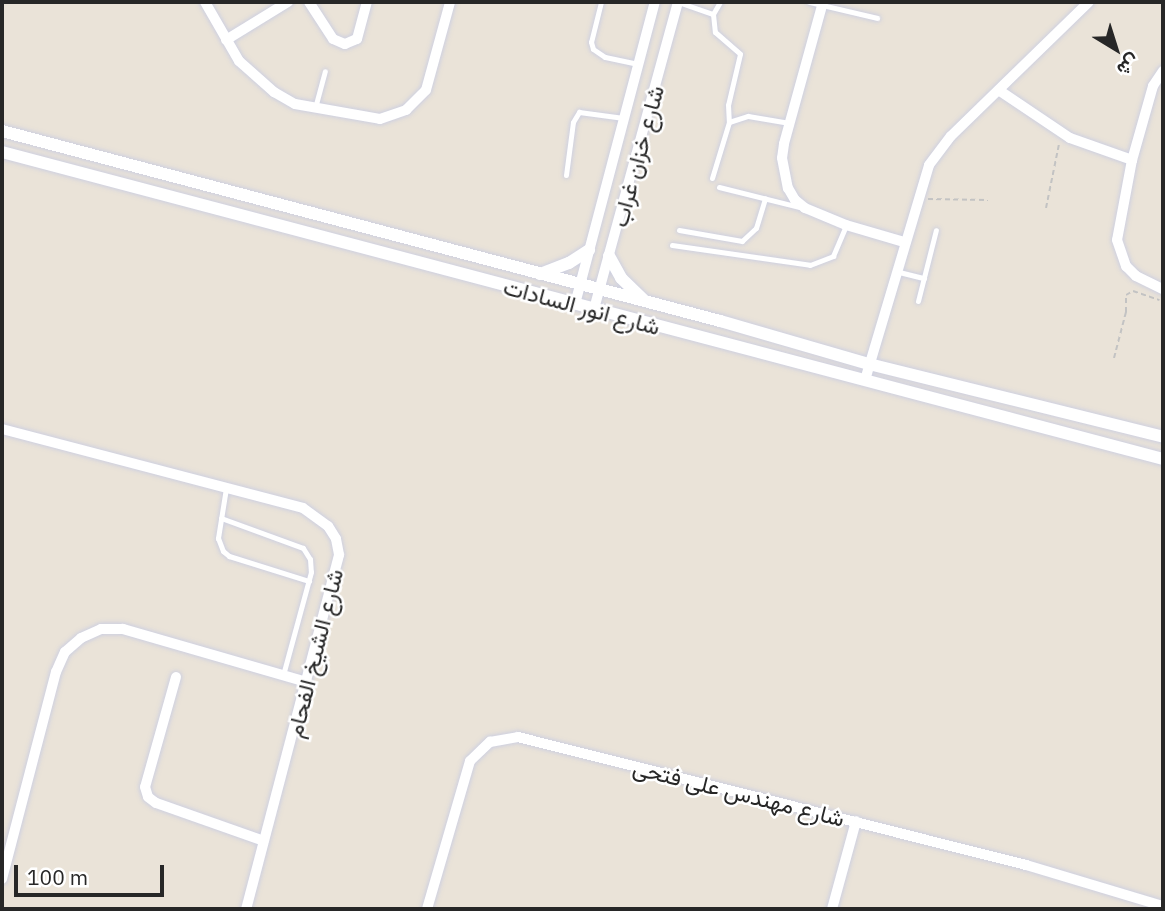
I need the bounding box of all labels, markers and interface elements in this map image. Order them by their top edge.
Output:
north arrow [1081,14,1151,84]
text: ش [1113,49,1145,82]
street label: شارع خزان غراب [605,82,669,230]
street label: شارع انور السادات [501,272,663,340]
street label: شارع الشيخ الفحام [280,566,348,740]
street label: شارع مهندس على فتحى [630,752,848,832]
scale bar [18,852,168,896]
text: 100 m [27,863,88,891]

